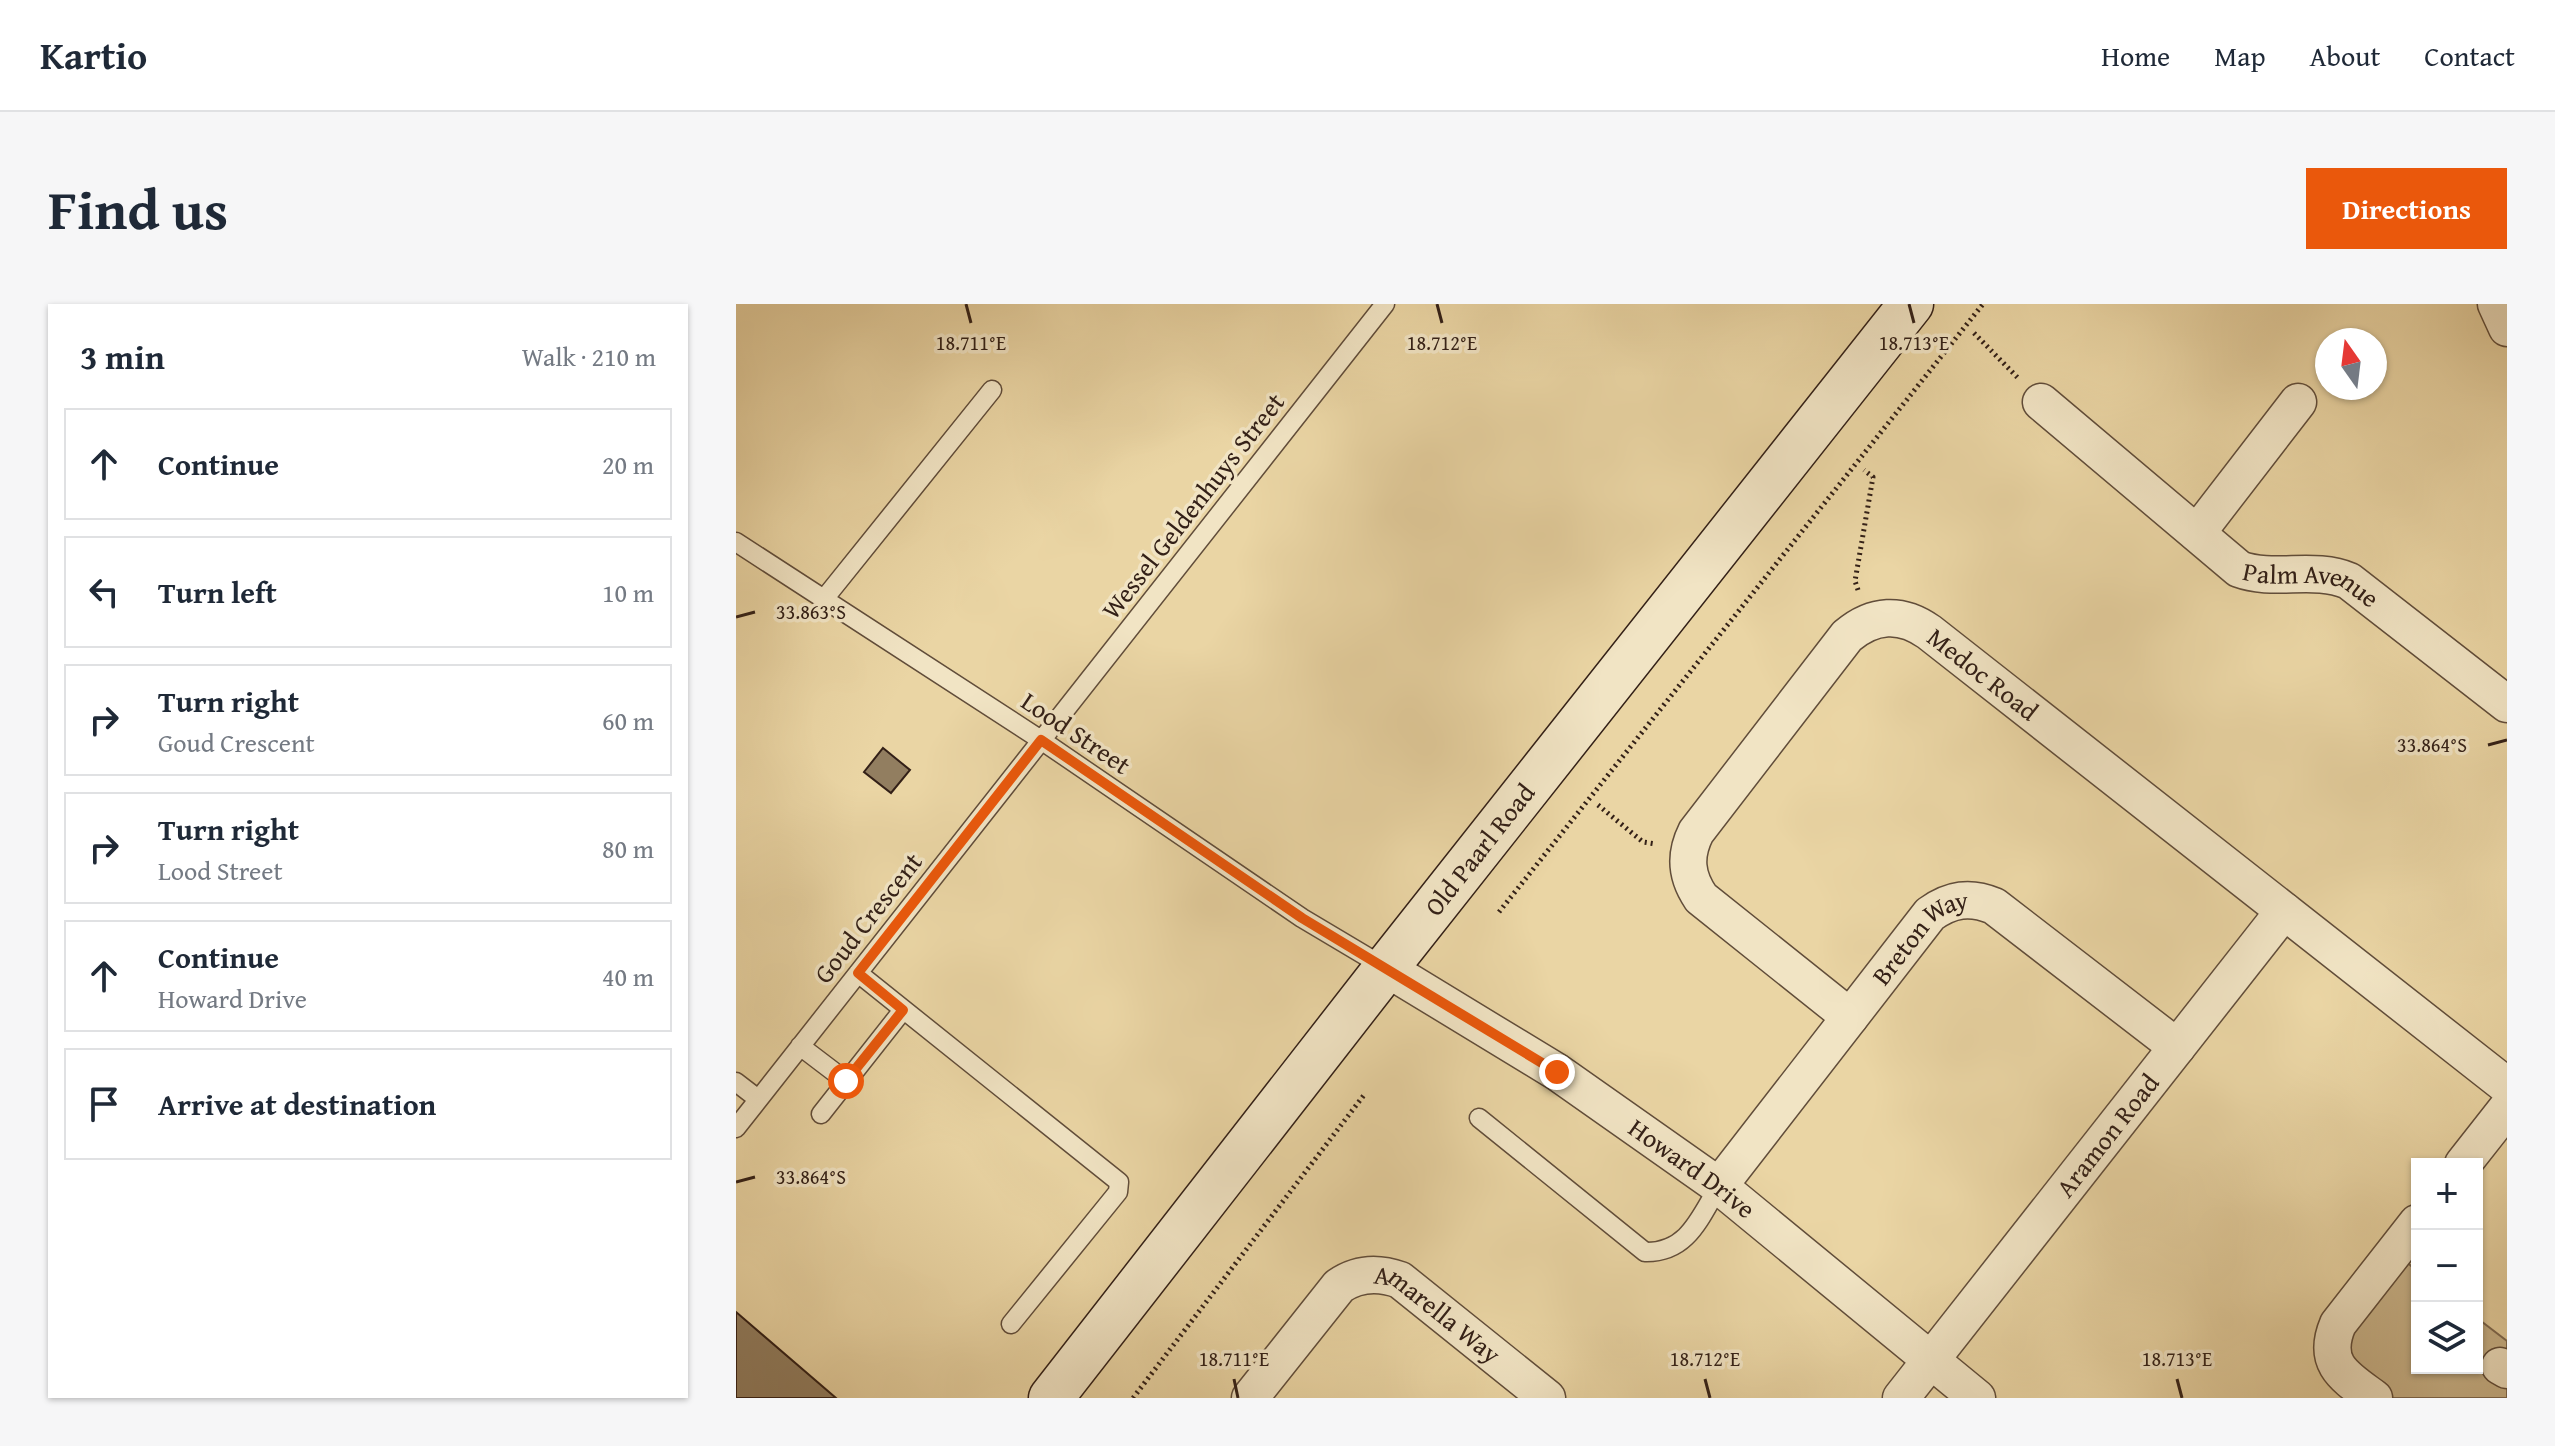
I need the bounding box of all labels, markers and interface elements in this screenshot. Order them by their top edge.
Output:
text: Kartio [40,27,147,83]
text: Home [2101,35,2170,76]
text: Map [2214,35,2266,76]
text: About [2310,35,2380,76]
text: Contact [2424,35,2515,76]
text: Find us [48,167,228,250]
button: Directions [2306,168,2507,249]
text: 18.711°E [936,328,1006,357]
text: 18.712°E [1407,328,1477,357]
text: 18.713°E [1879,328,1949,357]
north arrow [2315,328,2387,400]
text: 3 min [80,332,165,381]
text: Walk · 210 m [522,337,656,376]
street label: Wessel Geldenhuys Street [1092,384,1294,627]
icon: ahead [82,442,126,486]
text: Continue [158,442,279,486]
text: 20 m [602,445,654,484]
street label: Palm Avenue [2240,551,2388,617]
icon: left [82,570,126,614]
text: Turn left [158,570,277,614]
text: 10 m [602,573,654,612]
text: 33.863°S [776,597,846,626]
street label: Medoc Road [1919,618,2047,730]
text: Turn right [158,679,299,723]
street label: Lood Street [1014,682,1139,784]
icon: right [82,698,126,742]
text: 60 m [602,701,654,740]
text: Goud Crescent [158,723,315,762]
text: 33.864°S [2397,730,2467,759]
street label: Old Paarl Road [1414,775,1544,924]
text: Turn right [158,807,299,851]
icon: right [82,826,126,870]
text: 80 m [602,829,654,868]
street label: Goud Crescent [804,844,931,991]
text: Lood Street [158,851,283,890]
street label: Breton Way [1862,880,1970,993]
text: Continue [158,935,279,979]
icon: ahead [82,954,126,998]
text: 40 m [602,957,654,996]
text: Howard Drive [158,979,307,1018]
route end [1539,1054,1575,1090]
route start [828,1063,864,1099]
street label: Aramon Road [2046,1065,2168,1205]
icon: arrive [82,1082,126,1126]
text: Arrive at destination [158,1082,436,1126]
street label: Howard Drive [1621,1108,1764,1228]
map controls [2411,1158,2483,1374]
button: + [2411,1158,2483,1230]
text: 33.864°S [776,1162,846,1191]
button: − [2411,1230,2483,1302]
street label: Amarella Way [1372,1255,1510,1373]
button: layers [2411,1302,2483,1374]
text: 18.711°E [1199,1344,1269,1373]
text: 18.712°E [1670,1344,1740,1373]
text: 18.713°E [2142,1344,2212,1373]

